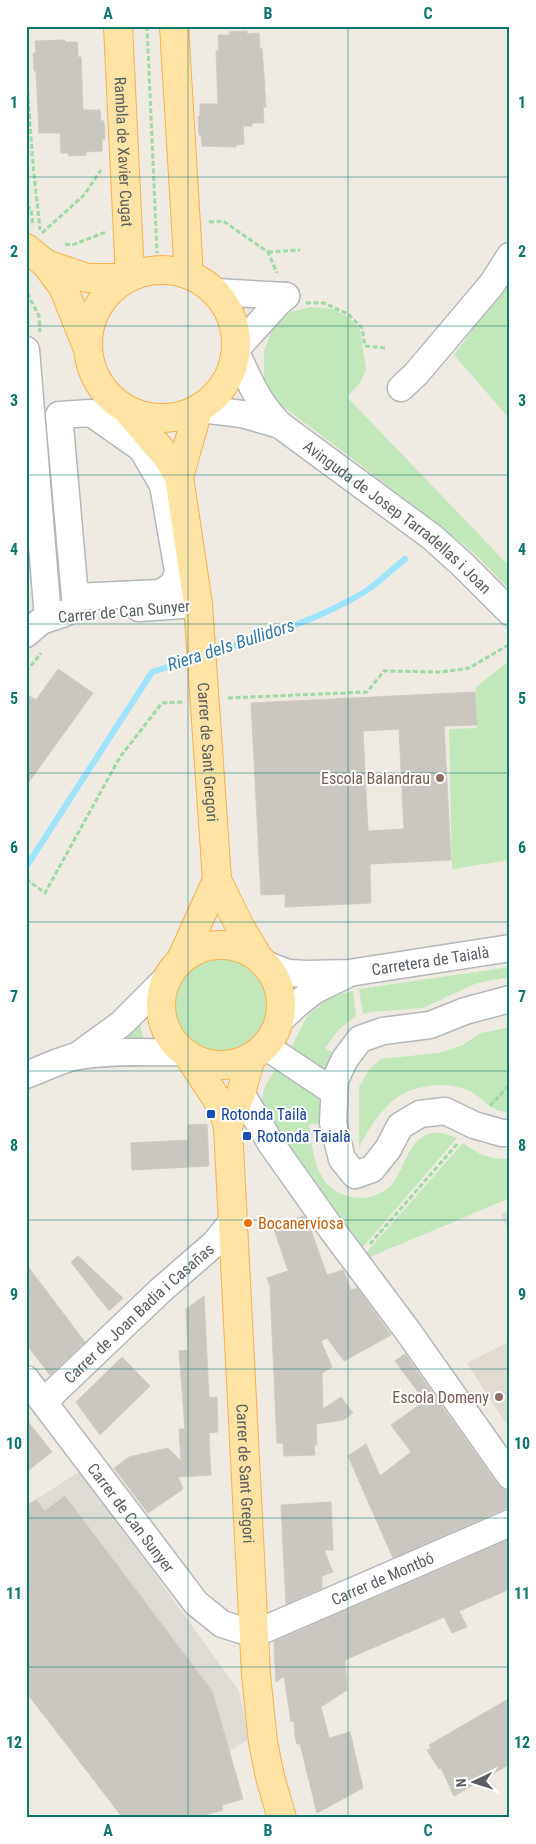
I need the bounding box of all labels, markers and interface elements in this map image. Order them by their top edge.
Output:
text: A [103,4,113,23]
text: B [264,4,273,23]
text: C [423,4,433,23]
street label: Rambla de Xavier Cugat [110,76,137,228]
text: 1 [10,93,18,112]
text: 1 [518,93,526,112]
text: 2 [10,242,18,261]
text: 2 [518,242,526,261]
text: 3 [10,391,18,410]
text: 3 [518,391,526,410]
street label: Avinguda de Josep Tarradellas i Joan [300,437,495,598]
text: 4 [10,540,18,559]
text: 4 [518,540,526,559]
street label: Carrer de Can Sunyer [57,596,191,627]
water label: Riera dels Bullidors [165,614,297,675]
street label: Carrer de Sant Gregori [193,682,222,823]
text: 5 [10,689,18,708]
text: 5 [518,689,526,708]
place label: Escola Balandrau [321,769,430,788]
marker: Escola Balandrau [434,772,446,784]
text: 6 [10,838,18,857]
text: 6 [518,838,526,857]
street label: Carretera de Taialà [370,942,490,979]
text: 7 [10,987,18,1006]
text: 7 [518,987,526,1006]
place label: Rotonda Tailà [221,1105,307,1124]
marker: Rotonda Tailà [205,1108,217,1120]
place label: Rotonda Taialà [257,1127,351,1146]
marker: Rotonda Taialà [241,1130,253,1142]
text: 8 [10,1136,18,1155]
text: 8 [518,1136,526,1155]
place label: Bocanerviosa [258,1214,344,1233]
marker: Bocanerviosa [242,1217,254,1229]
street label: Carrer de Joan Badia i Casañas [60,1239,218,1387]
text: 9 [10,1285,18,1304]
text: 9 [518,1285,526,1304]
place label: Escola Domeny [392,1388,489,1407]
marker: Escola Domeny [493,1391,505,1403]
street label: Carrer de Sant Gregori [232,1403,258,1544]
text: 10 [6,1434,22,1453]
text: 10 [514,1434,530,1453]
street label: Carrer de Can Sunyer [83,1459,178,1576]
street label: Carrer de Montbó [328,1548,437,1609]
text: 11 [6,1584,22,1603]
text: 11 [514,1584,530,1603]
text: 12 [6,1733,22,1752]
text: 12 [514,1733,530,1752]
north arrow [448,1756,498,1806]
text: N [453,1778,469,1788]
text: A [103,1821,113,1840]
text: B [264,1821,273,1840]
text: C [423,1821,433,1840]

